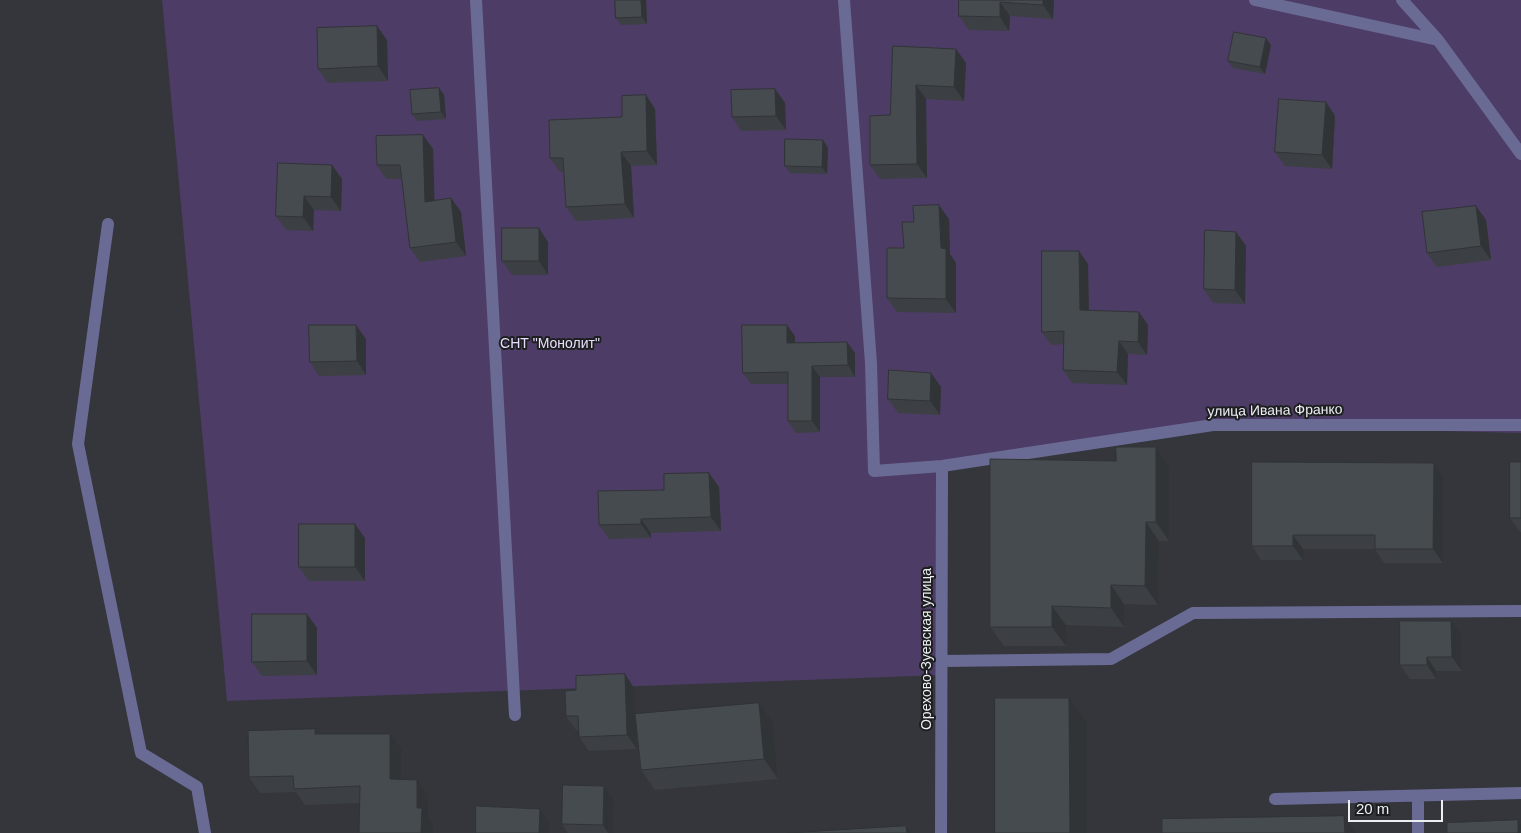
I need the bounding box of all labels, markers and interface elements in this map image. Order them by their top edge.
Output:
park label: СНТ "Монолит" [500,336,600,352]
street label: улица Ивана Франко [1207,401,1343,421]
street label: Орехово-Зуевская улица [919,568,935,730]
scale bar [1351,790,1446,822]
text: 20 m [1356,800,1389,817]

